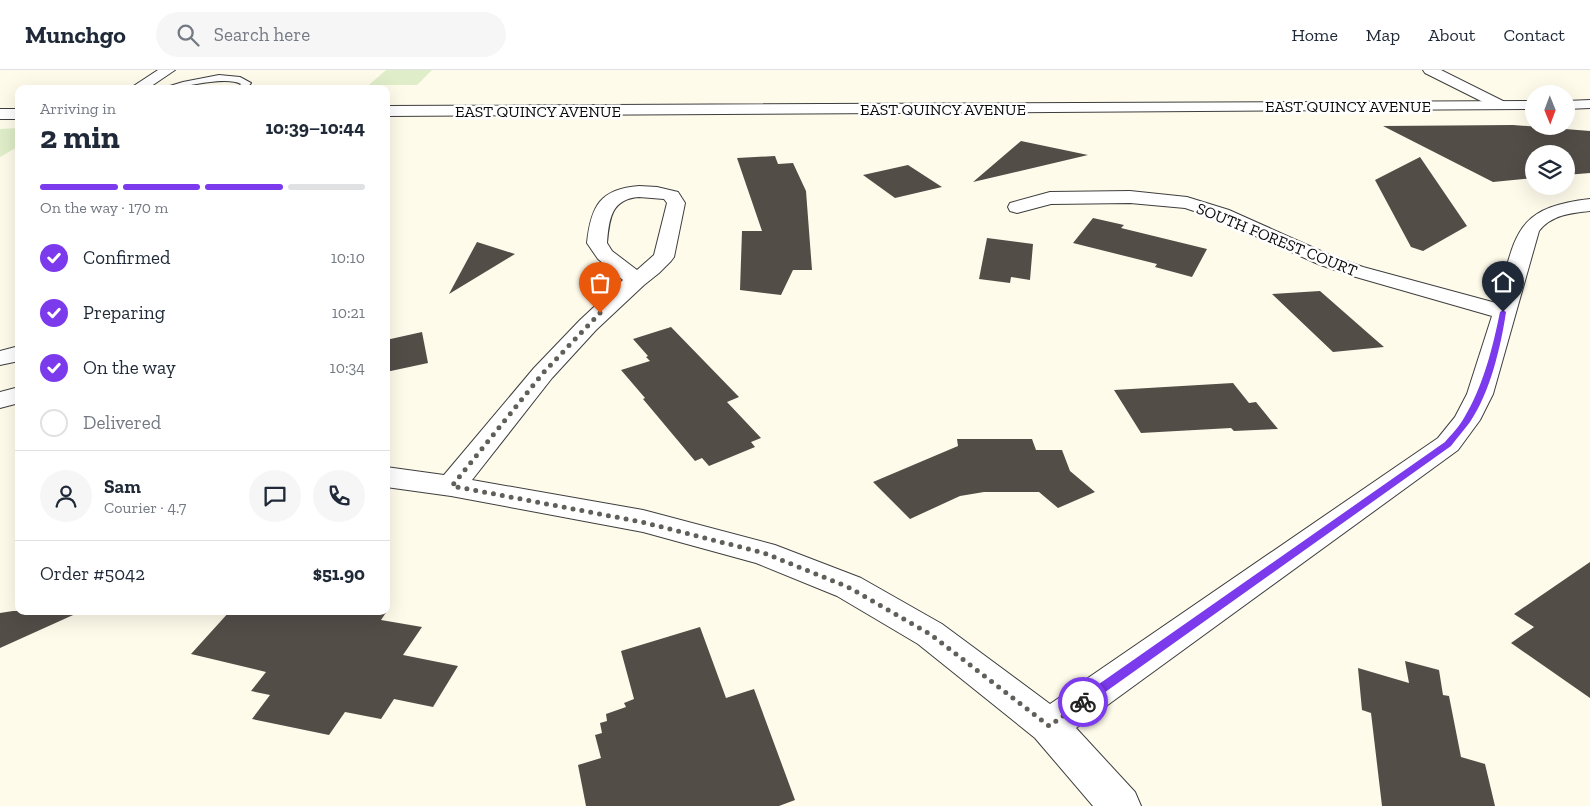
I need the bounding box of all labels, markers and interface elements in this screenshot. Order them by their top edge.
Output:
search box [156,12,506,57]
text: Munchgo [25,20,126,49]
icon: search [174,21,202,49]
text: Search here [214,23,310,46]
text: Home [1291,24,1338,46]
text: Map [1366,24,1400,46]
text: About [1428,24,1475,46]
text: Contact [1503,24,1565,46]
north arrow [1525,85,1575,135]
map controls [1525,85,1575,195]
street label: EAST QUINCY AVENUE [1265,97,1431,116]
text: Arriving in [40,99,116,118]
street label: EAST QUINCY AVENUE [860,100,1026,119]
street label: EAST QUINCY AVENUE [455,102,621,121]
text: 10:39–10:44 [265,116,365,139]
text: 2 min [40,118,120,156]
button: layers [1525,145,1575,195]
text: On the way · 170 m [40,198,168,217]
street label: SOUTH FOREST COURT [1194,199,1360,280]
icon: check [40,244,68,272]
text: Confirmed [83,246,170,269]
text: 10:10 [331,248,365,267]
pin [1482,261,1524,312]
pin [579,262,621,313]
icon: home [1489,268,1517,296]
icon: bag [586,269,614,297]
icon: check [40,299,68,327]
text: Preparing [83,301,165,324]
text: 10:21 [332,303,365,322]
icon: check [40,354,68,382]
text: On the way [83,356,176,379]
text: 10:34 [330,358,365,377]
text: Delivered [83,411,161,434]
button: person [40,470,92,522]
button: chat [249,470,301,522]
button: phone [313,470,365,522]
text: Sam [104,475,141,498]
text: Courier · 4.7 [104,498,186,517]
text: Order #5042 [40,562,145,585]
text: $51.90 [313,562,365,585]
courier [1058,677,1108,727]
icon: bike [1069,688,1097,716]

